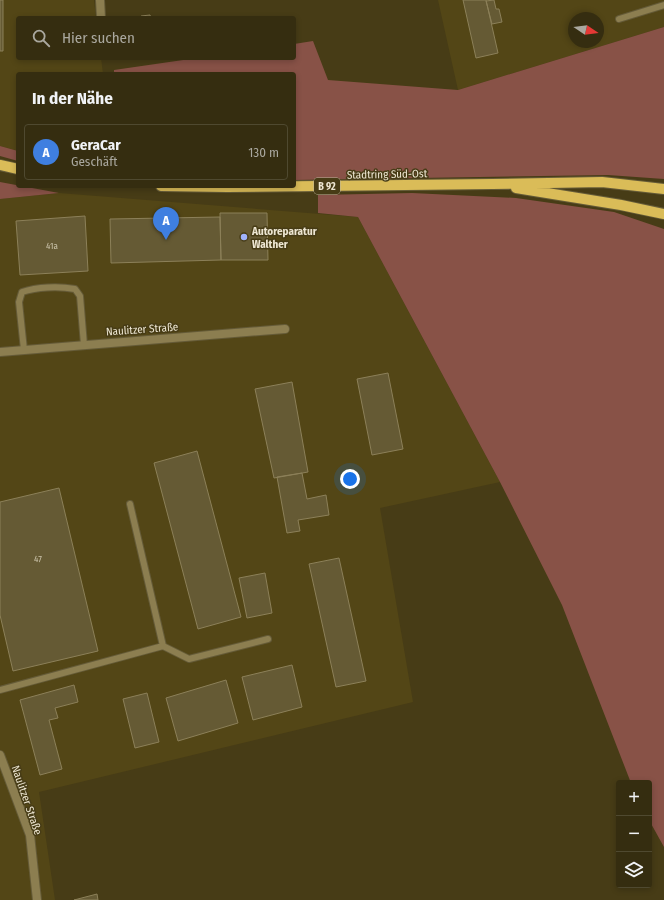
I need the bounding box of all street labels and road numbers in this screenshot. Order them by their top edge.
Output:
street label: Stadtring Süd-Ost [347,167,428,182]
road number: B 92 [314,178,340,194]
street label: Naulitzer Straße [105,320,179,339]
street label: Naulitzer Straße [9,764,44,837]

